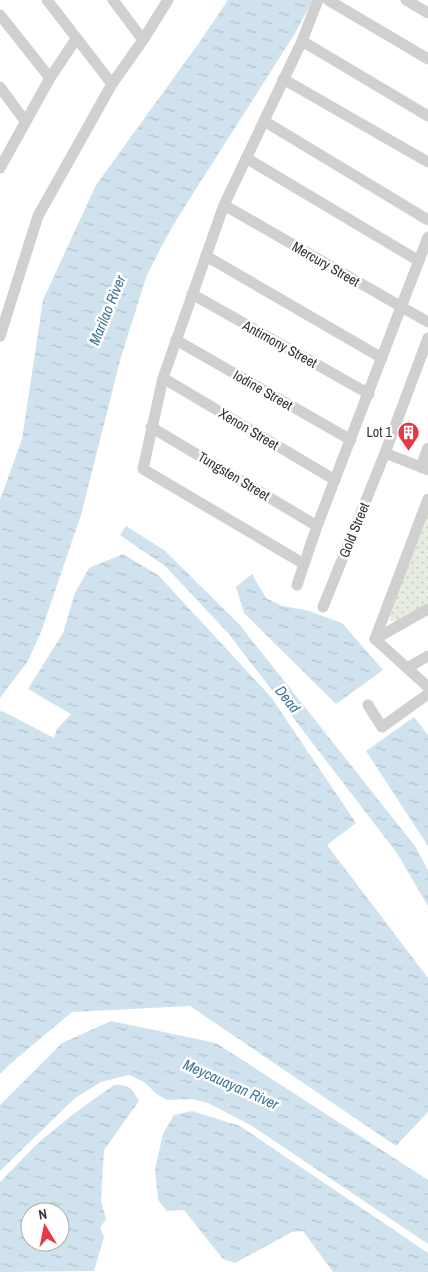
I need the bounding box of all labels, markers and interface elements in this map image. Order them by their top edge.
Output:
street label: Mercury Street [289,237,363,291]
water label: Marilao River [83,271,131,348]
street label: Antimony Street [239,316,320,372]
street label: Iodine Street [230,366,296,414]
street label: Xenon Street [216,404,282,454]
building icon: Lot 1 [396,420,420,451]
place label: Lot 1 [366,423,393,441]
street label: Tungsten Street [195,447,273,505]
street label: Gold Street [335,500,373,560]
water label: Dead [271,681,305,717]
water label: Meycauayan River [180,1054,283,1115]
north arrow [20,1202,70,1252]
text: N [37,1205,48,1224]

